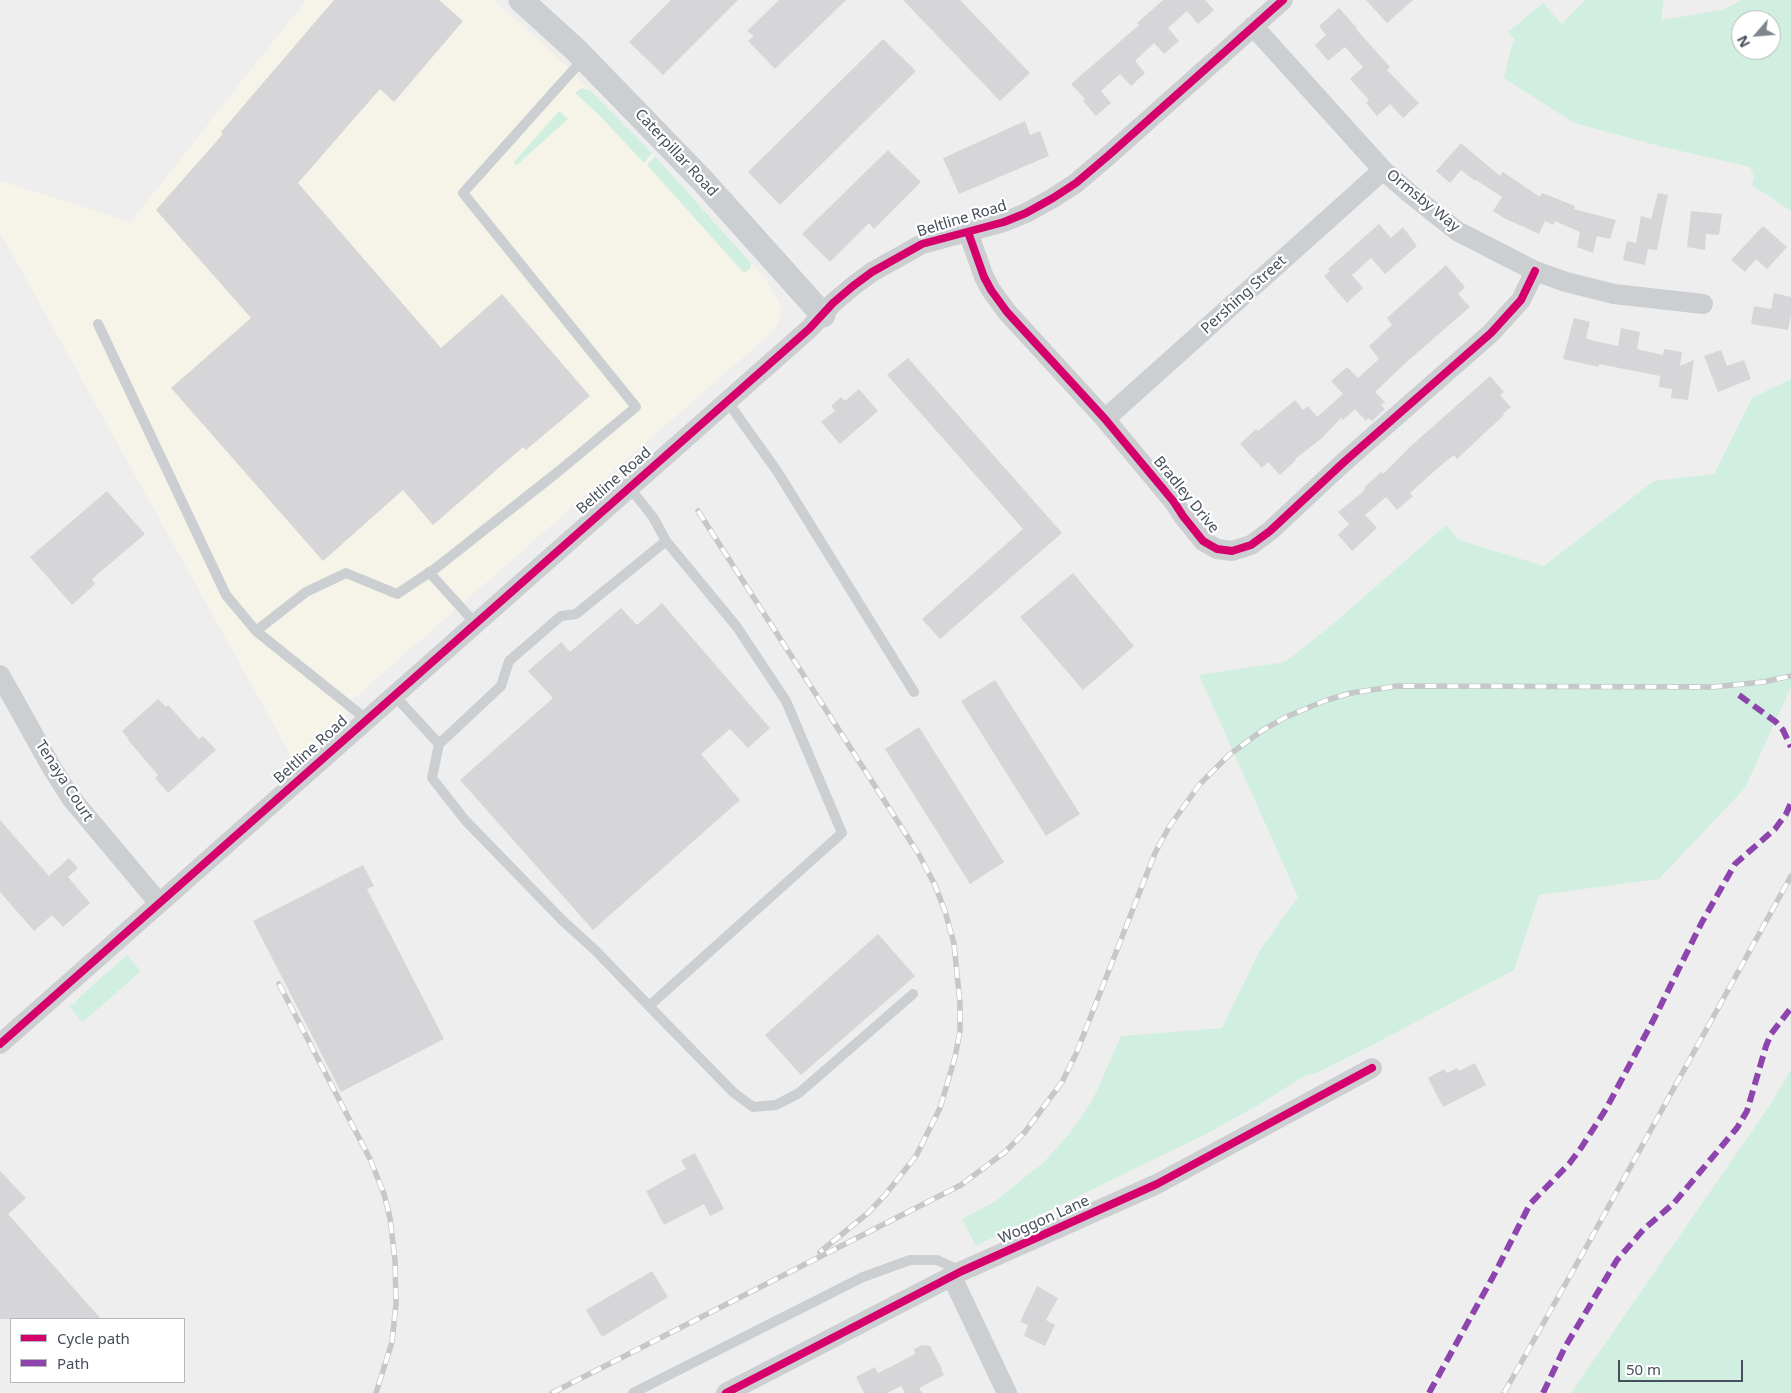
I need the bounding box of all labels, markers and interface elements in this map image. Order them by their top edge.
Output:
north arrow [1731,10,1781,60]
text: N [1732,32,1754,51]
street label: Caterpillar Road [631,105,721,201]
street label: Ormsby Way [1383,166,1463,236]
street label: Beltline Road [915,197,1009,241]
street label: Pershing Street [1198,252,1290,338]
street label: Beltline Road [573,444,655,518]
street label: Bradley Drive [1149,453,1223,537]
street label: Beltline Road [270,712,352,788]
street label: Tenaya Court [31,737,97,825]
street label: Woggon Lane [996,1192,1092,1248]
legend [10,1318,185,1383]
text: Cycle path [57,1328,130,1348]
scale bar [1621,1350,1746,1382]
text: Path [57,1353,89,1373]
text: 50 m [1626,1359,1661,1379]

